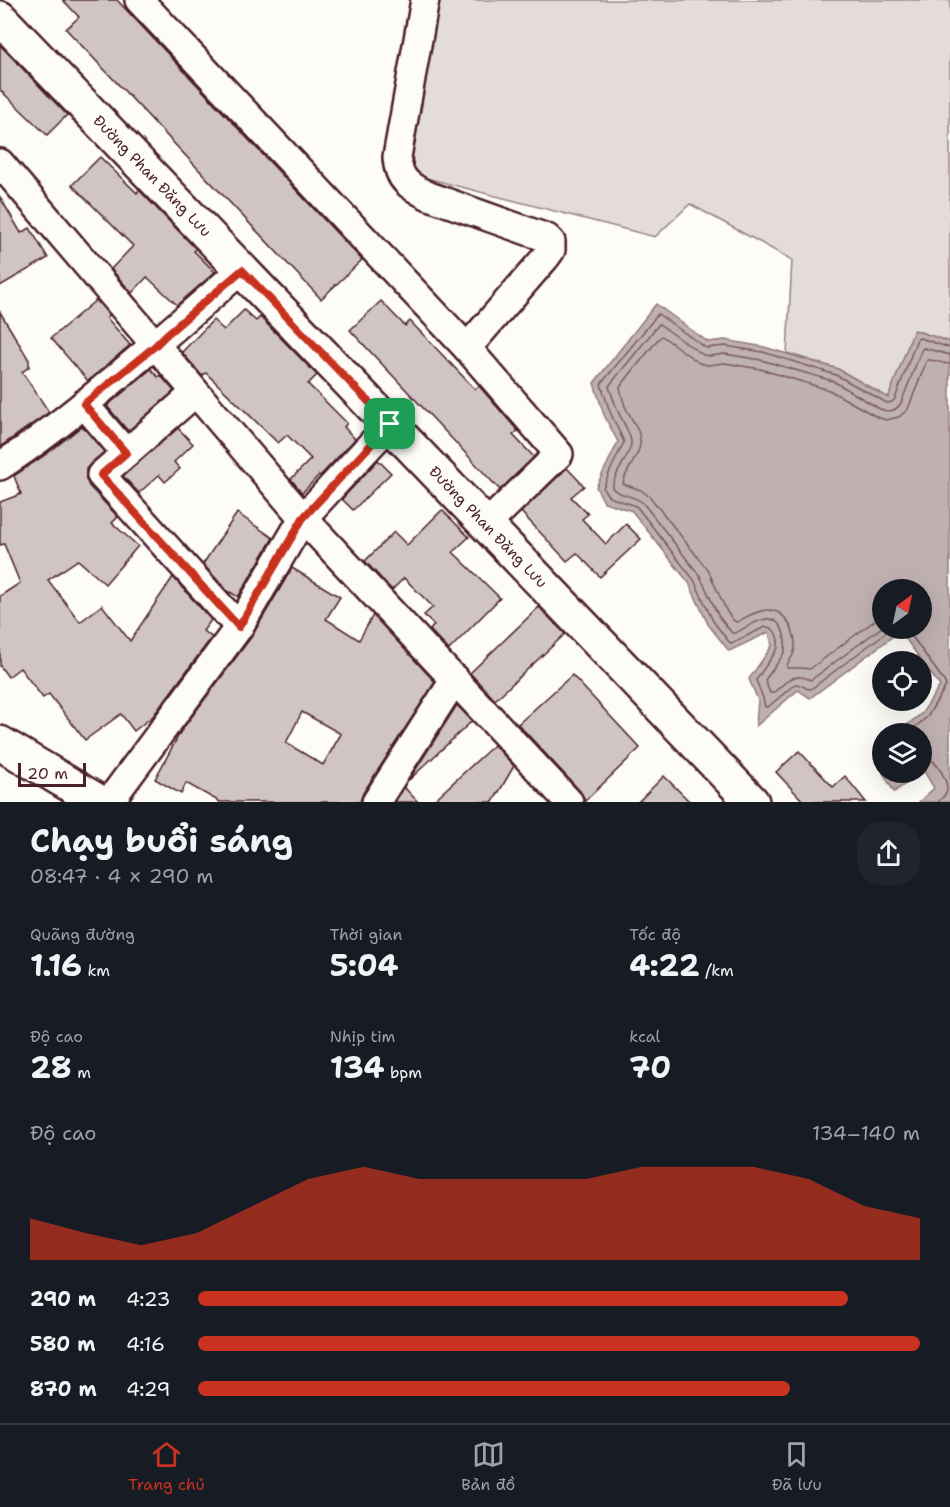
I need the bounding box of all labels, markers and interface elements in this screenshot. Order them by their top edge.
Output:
street label: Đường Phan Đăng Lưu [89,111,215,241]
pin [364,398,415,449]
icon: arrive [373,407,406,440]
street label: Đường Phan Đăng Lưu [425,462,551,592]
north arrow [872,579,932,639]
map controls [872,579,932,783]
button: locate [872,651,932,711]
button: layers [872,723,932,783]
scale bar [18,760,86,788]
text: 20 m [27,763,68,784]
text: Chạy buổi sáng [30,818,293,863]
button: share [857,822,920,885]
text: 08:47 · 4 × 290 m [30,863,213,889]
text: Quãng đường [30,924,135,945]
text: Thời gian [330,924,402,945]
text: Tốc độ [629,924,681,945]
text: 1.16 [30,945,82,986]
text: 5:04 [330,945,399,986]
text: 4:22 [629,945,700,986]
text: km [82,960,110,981]
text: /km [700,960,734,981]
text: Độ cao [30,1026,83,1047]
text: Nhịp tim [330,1026,395,1047]
text: kcal [629,1026,660,1047]
text: 28 [30,1047,72,1088]
text: 134 [330,1047,384,1088]
text: 70 [629,1047,671,1088]
text: m [72,1062,91,1083]
text: bpm [384,1062,422,1083]
text: Độ cao [30,1120,96,1146]
text: 134–140 m [812,1120,920,1146]
text: 290 m [30,1286,96,1312]
text: 4:23 [126,1286,171,1312]
text: 580 m [30,1331,95,1357]
text: 4:16 [126,1331,165,1357]
text: 870 m [30,1376,97,1402]
text: 4:29 [126,1376,171,1402]
tab: Trang chủ [128,1438,205,1495]
tab: Bản đồ [461,1438,515,1495]
tab: Đã lưu [772,1438,822,1495]

